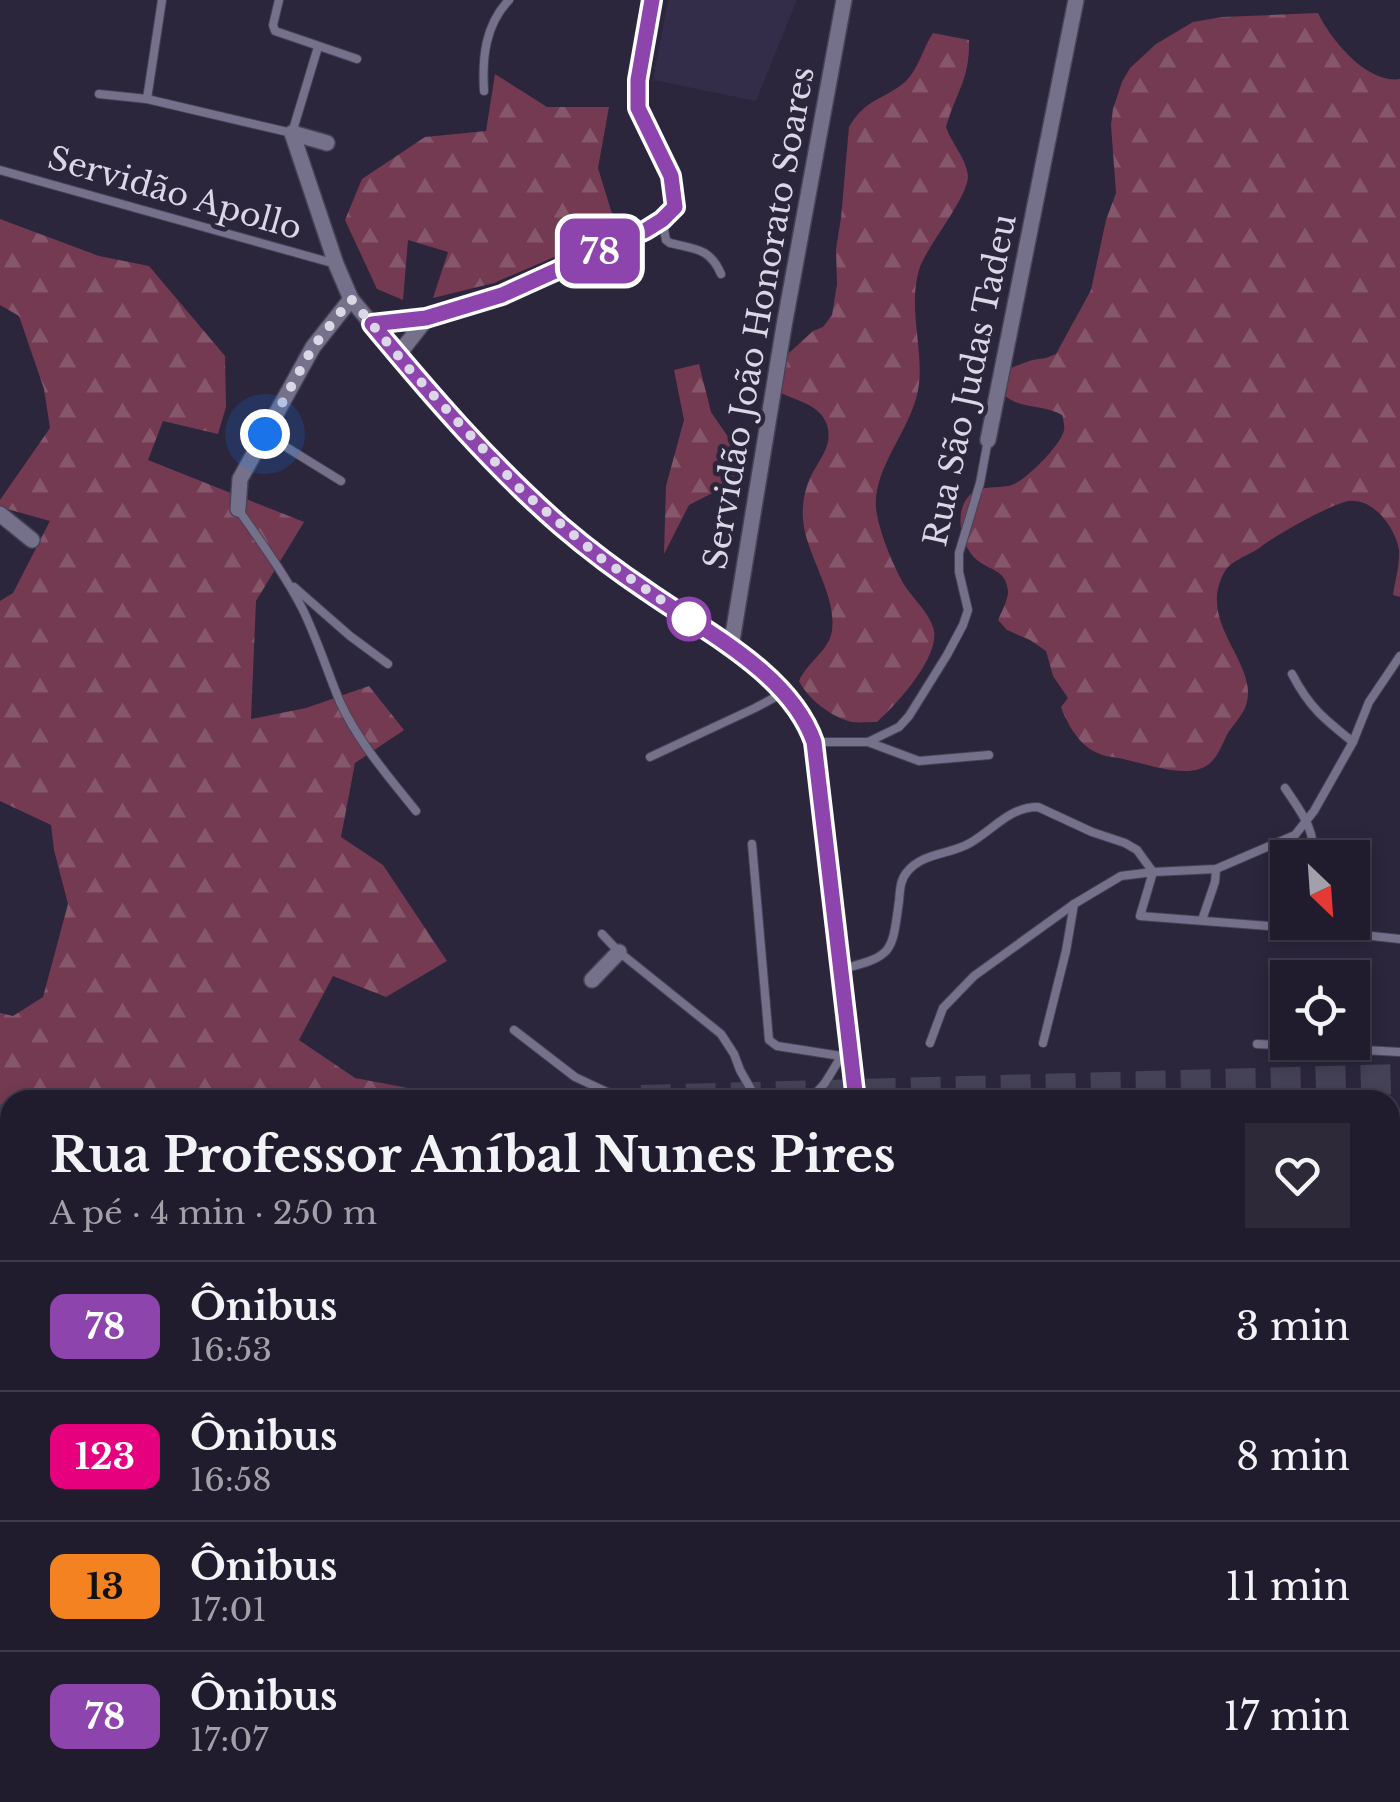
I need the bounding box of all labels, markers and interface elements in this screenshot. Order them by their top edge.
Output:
street label: Servidão João Honorato Soares [695,64,823,572]
street label: Servidão Apollo [44,138,306,248]
street label: Rua São Judas Tadeu [915,210,1025,550]
line badge: 78 [555,218,645,284]
text: 78 [580,230,620,273]
your location [240,409,290,459]
unlabelled marker [668,598,710,640]
north arrow [1270,840,1370,940]
map controls [1270,840,1370,1060]
button: locate [1270,960,1370,1060]
button: heart [1245,1123,1350,1228]
text: Rua Professor Aníbal Nunes Pires [50,1125,896,1185]
text: A pé · 4 min · 250 m [50,1193,377,1233]
text: Ônibus [190,1283,337,1330]
text: 3 min [1236,1303,1350,1350]
text: 78 [85,1305,125,1348]
text: 16:53 [190,1330,272,1370]
text: Ônibus [190,1413,337,1460]
text: 8 min [1236,1433,1350,1480]
text: 123 [75,1435,135,1478]
text: 16:58 [190,1460,272,1500]
text: Ônibus [190,1543,337,1590]
text: 11 min [1225,1563,1350,1610]
text: 13 [86,1565,124,1608]
text: 17:01 [190,1590,267,1630]
text: Ônibus [190,1673,337,1720]
text: 17 min [1223,1693,1350,1740]
text: 78 [85,1695,125,1738]
text: 17:07 [190,1720,268,1760]

